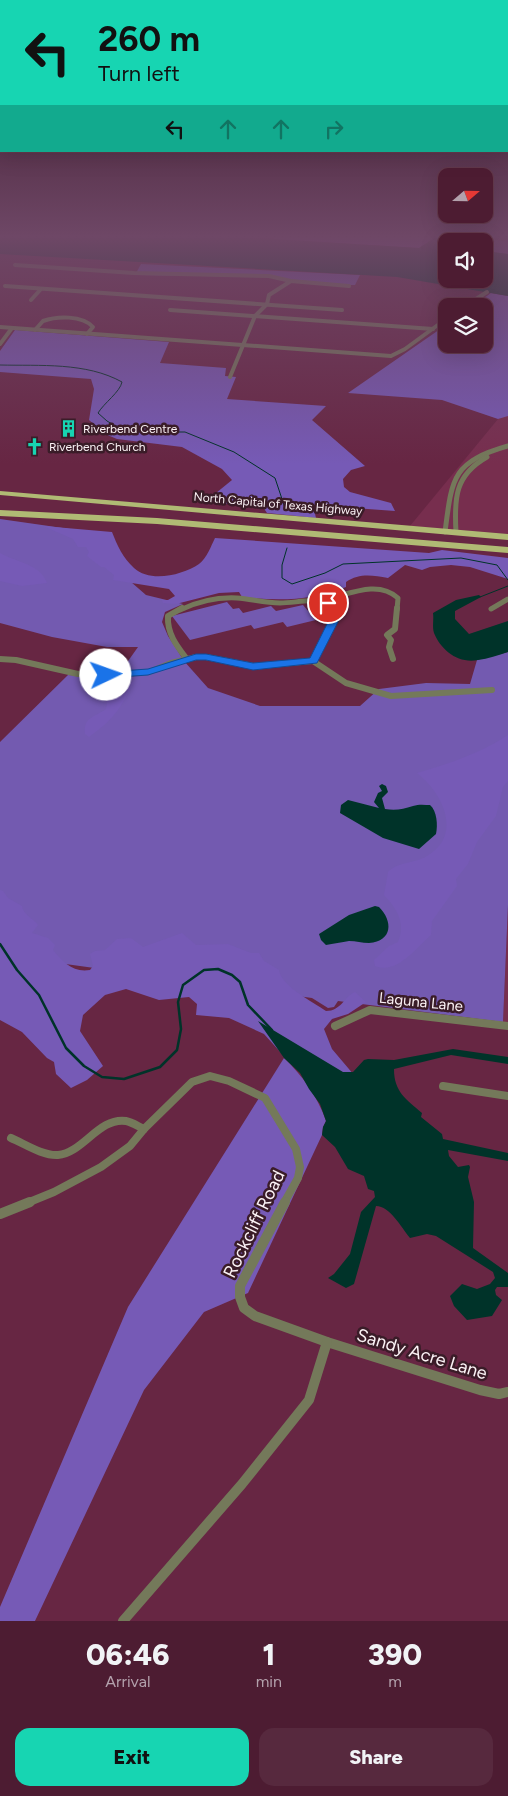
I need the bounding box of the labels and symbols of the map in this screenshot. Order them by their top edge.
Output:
north arrow [438,168,492,222]
building icon: Riverbend Centre [59,419,79,439]
place label: Riverbend Centre [83,422,178,436]
church icon: Riverbend Church [25,437,45,457]
place label: Riverbend Church [49,440,146,454]
street label: North Capital of Texas Highway [193,490,364,518]
pin [307,582,349,624]
position arrow [79,648,131,700]
street label: Laguna Lane [378,989,464,1015]
street label: Rockcliff Road [218,1167,290,1281]
street label: Sandy Acre Lane [354,1324,490,1384]

